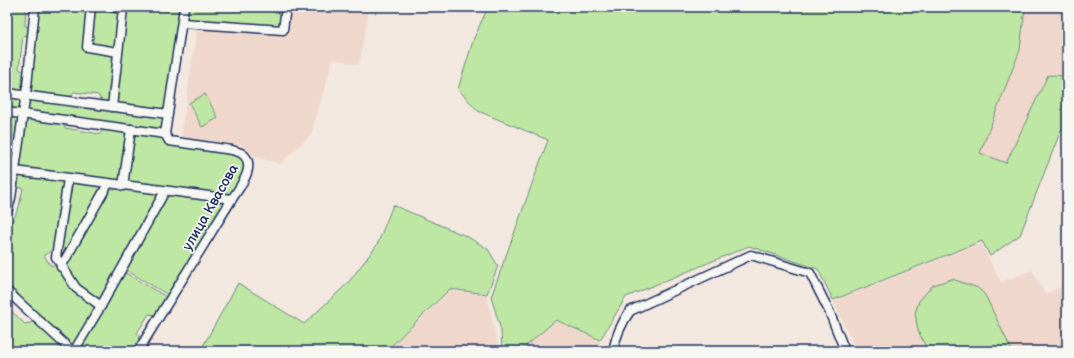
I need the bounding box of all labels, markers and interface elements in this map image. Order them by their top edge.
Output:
street label: улица Квасова [179,160,242,253]

